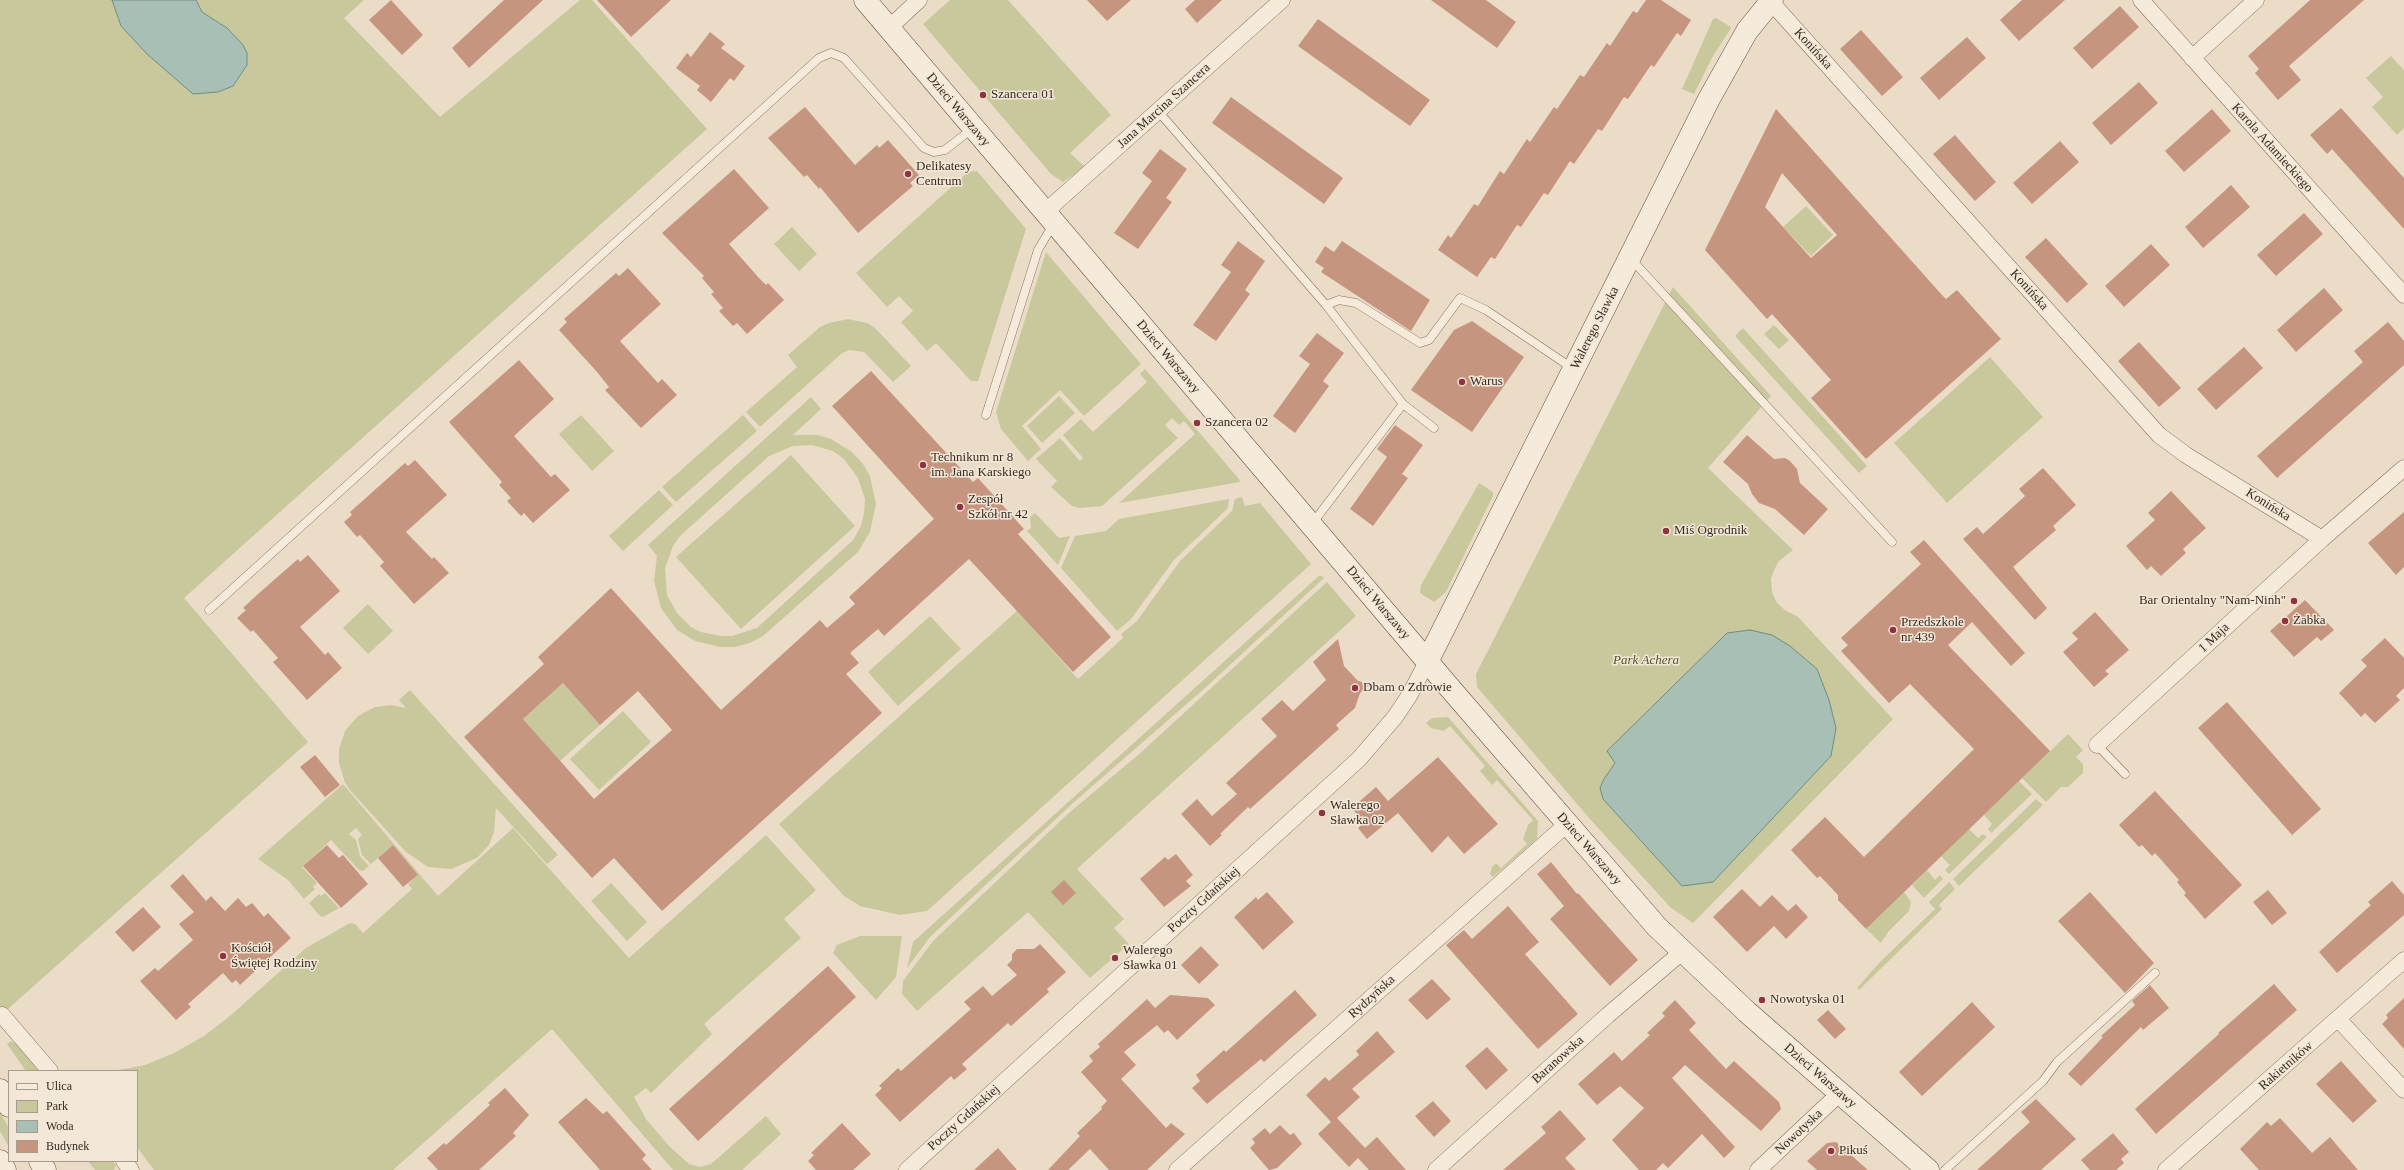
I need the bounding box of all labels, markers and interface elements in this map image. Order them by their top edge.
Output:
street label: Konińska [1791,25,1835,73]
street label: Jana Marcina Szancera [1114,60,1214,152]
street label: Dzieci Warszawy [923,70,993,150]
place label: Szancera 01 [991,87,1054,103]
marker: Szancera 01 [978,90,988,100]
street label: Karola Adamieckiego [2228,100,2316,196]
place label: Delikatesy Centrum [916,159,972,190]
marker: Delikatesy Centrum [903,169,913,179]
street label: Konińska [2007,266,2051,314]
street label: Walerego Sławka [1567,284,1623,372]
street label: Dzieci Warszawy [1133,317,1203,397]
place label: Warus [1470,374,1503,390]
marker: Warus [1457,377,1467,387]
place label: Szancera 02 [1205,415,1268,431]
marker: Szancera 02 [1192,418,1202,428]
place label: Technikum nr 8 im. Jana Karskiego [931,450,1031,481]
marker: Technikum nr 8 im. Jana Karskiego [918,460,928,470]
street label: Konińska [2243,485,2293,525]
place label: Zespół Szkół nr 42 [968,492,1028,523]
marker: Zespół Szkół nr 42 [955,502,965,512]
place label: Miś Ogrodnik [1674,523,1747,539]
marker: Miś Ogrodnik [1661,526,1671,536]
street label: Dzieci Warszawy [1343,563,1413,643]
place label: Bar Orientalny "Nam-Ninh" [2139,593,2286,609]
marker: Bar Orientalny "Nam-Ninh" [2289,596,2299,606]
place label: Żabka [2293,613,2325,629]
place label: Przedszkole nr 439 [1901,615,1964,646]
marker: Żabka [2280,616,2290,626]
street label: 1 Maja [2195,620,2233,656]
marker: Przedszkole nr 439 [1888,625,1898,635]
park label: Park Achera [1613,653,1679,669]
place label: Dbam o Zdrowie [1363,680,1452,696]
marker: Dbam o Zdrowie [1350,683,1360,693]
place label: Walerego Sławka 02 [1330,798,1385,829]
marker: Walerego Sławka 02 [1317,808,1327,818]
street label: Dzieci Warszawy [1553,810,1625,888]
street label: Poczty Gdańskiej [1165,864,1243,936]
place label: Kościół Świętej Rodziny [231,941,317,972]
place label: Walerego Sławka 01 [1123,943,1178,974]
marker: Kościół Świętej Rodziny [218,951,228,961]
marker: Walerego Sławka 01 [1110,953,1120,963]
street label: Rydzyńska [1346,972,1398,1022]
place label: Nowotyska 01 [1770,992,1845,1008]
marker: Nowotyska 01 [1757,995,1767,1005]
street label: Baranowska [1529,1033,1587,1087]
street label: Rakietników [2256,1038,2316,1094]
street label: Dzieci Warszawy [1781,1040,1859,1112]
legend [8,1070,138,1162]
text: Ulica [46,1079,72,1093]
street label: Poczty Gdańskiej [925,1082,1003,1154]
text: Park [46,1099,68,1113]
street label: Nowotyska [1772,1106,1826,1158]
text: Woda [46,1119,74,1133]
text: Budynek [46,1139,89,1153]
place label: Pikuś [1839,1143,1868,1159]
marker: Pikuś [1826,1146,1836,1156]

